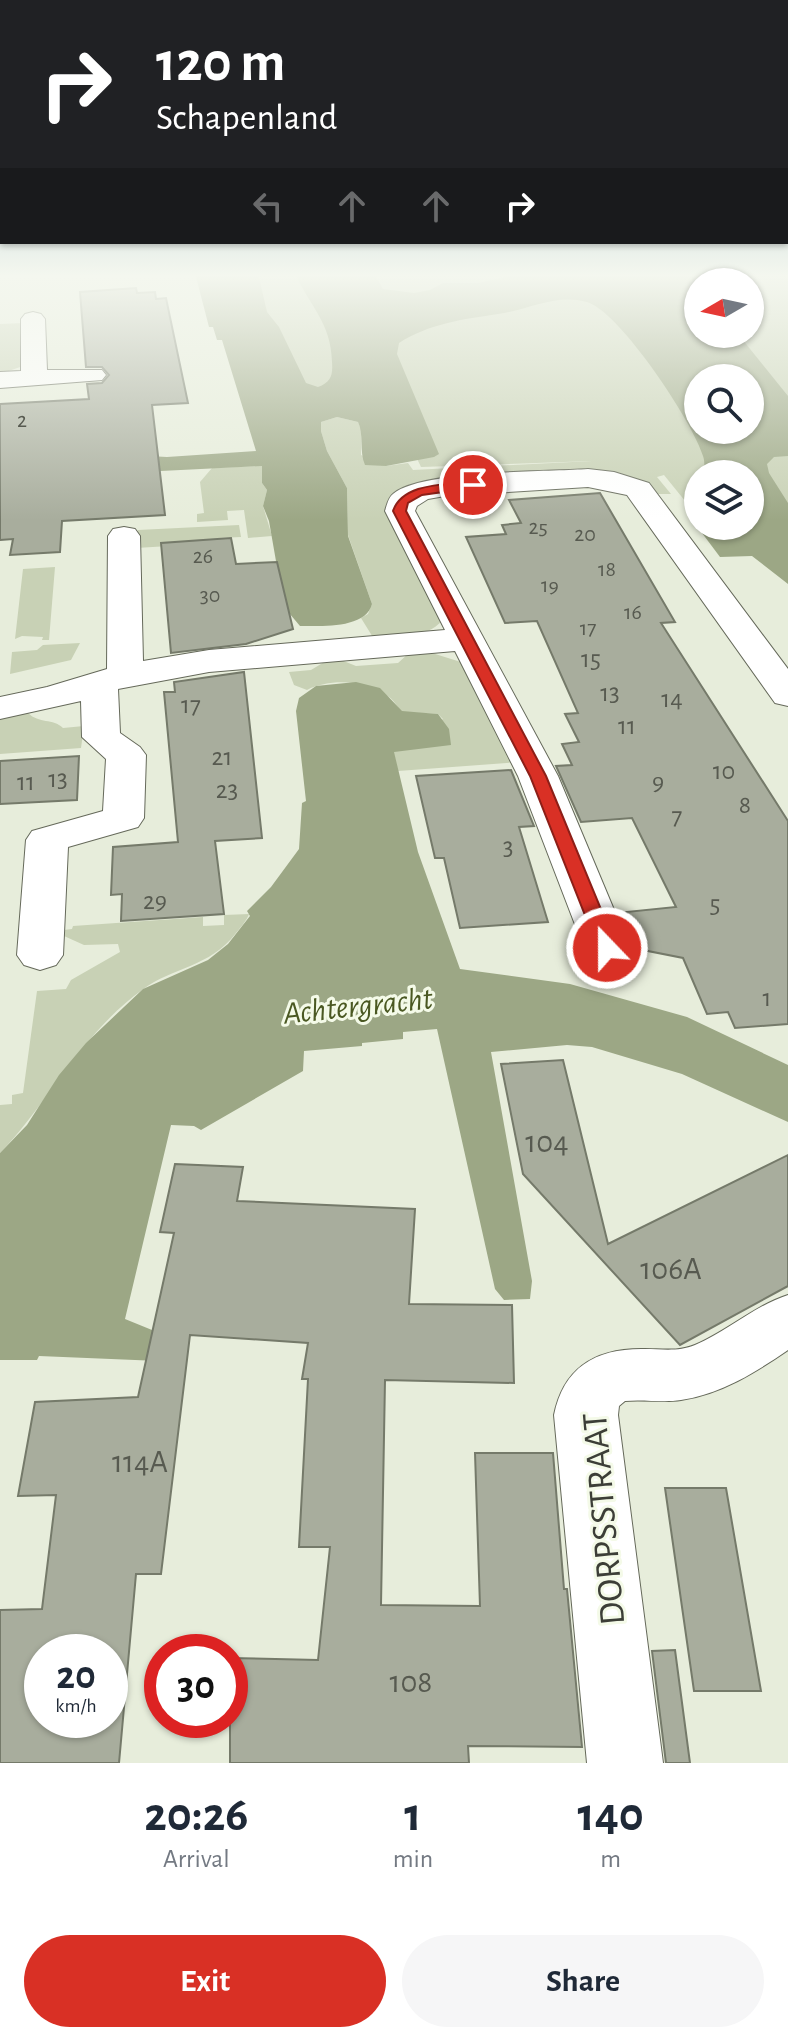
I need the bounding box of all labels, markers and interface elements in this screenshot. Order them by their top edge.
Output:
icon: right [24,32,128,136]
text: 120 m [156,35,285,91]
text: Schapenland [156,100,337,136]
icon: left [246,184,290,228]
icon: ahead [330,184,374,228]
icon: ahead [414,184,458,228]
icon: right [498,184,542,228]
north arrow [684,268,764,348]
map controls [684,268,764,540]
button: search [684,364,764,444]
house number: 2 [17,409,27,431]
pin [439,451,507,519]
button: layers [684,460,764,540]
icon: arrive [451,463,495,507]
house number: 25 [528,516,548,538]
house number: 20 [574,523,596,545]
house number: 26 [193,545,213,567]
house number: 18 [598,558,616,580]
house number: 19 [541,574,559,596]
house number: 30 [200,584,220,606]
house number: 16 [624,601,642,623]
house number: 17 [580,617,596,639]
house number: 15 [581,646,601,672]
house number: 13 [600,680,620,706]
house number: 14 [661,686,683,712]
house number: 17 [181,692,201,718]
house number: 11 [618,713,636,739]
house number: 21 [212,744,232,770]
house number: 10 [713,758,735,784]
house number: 13 [48,766,68,792]
house number: 11 [17,769,35,795]
house number: 9 [652,769,664,795]
house number: 23 [216,777,238,803]
house number: 8 [739,792,751,818]
house number: 7 [672,803,683,829]
house number: 3 [503,834,513,860]
house number: 29 [143,888,167,914]
house number: 5 [710,891,720,917]
position arrow [565,906,649,990]
water label: Achtergracht [281,982,435,1030]
house number: 1 [763,985,771,1011]
house number: 104 [525,1126,569,1158]
house number: 106A [640,1253,702,1285]
street label: DORPSSTRAAT [577,1411,631,1627]
house number: 114A [112,1446,168,1478]
speed limit sign: 30 [144,1634,248,1738]
text: 20 [56,1656,96,1696]
house number: 108 [389,1666,433,1698]
text: km/h [55,1696,97,1716]
text: 20:26 [144,1792,249,1840]
text: 1 [404,1792,422,1840]
text: 140 [577,1792,644,1840]
text: Arrival [163,1846,230,1872]
text: min [393,1846,433,1872]
text: m [600,1846,621,1872]
button: Exit [24,1935,386,2027]
button: Share [402,1935,764,2027]

